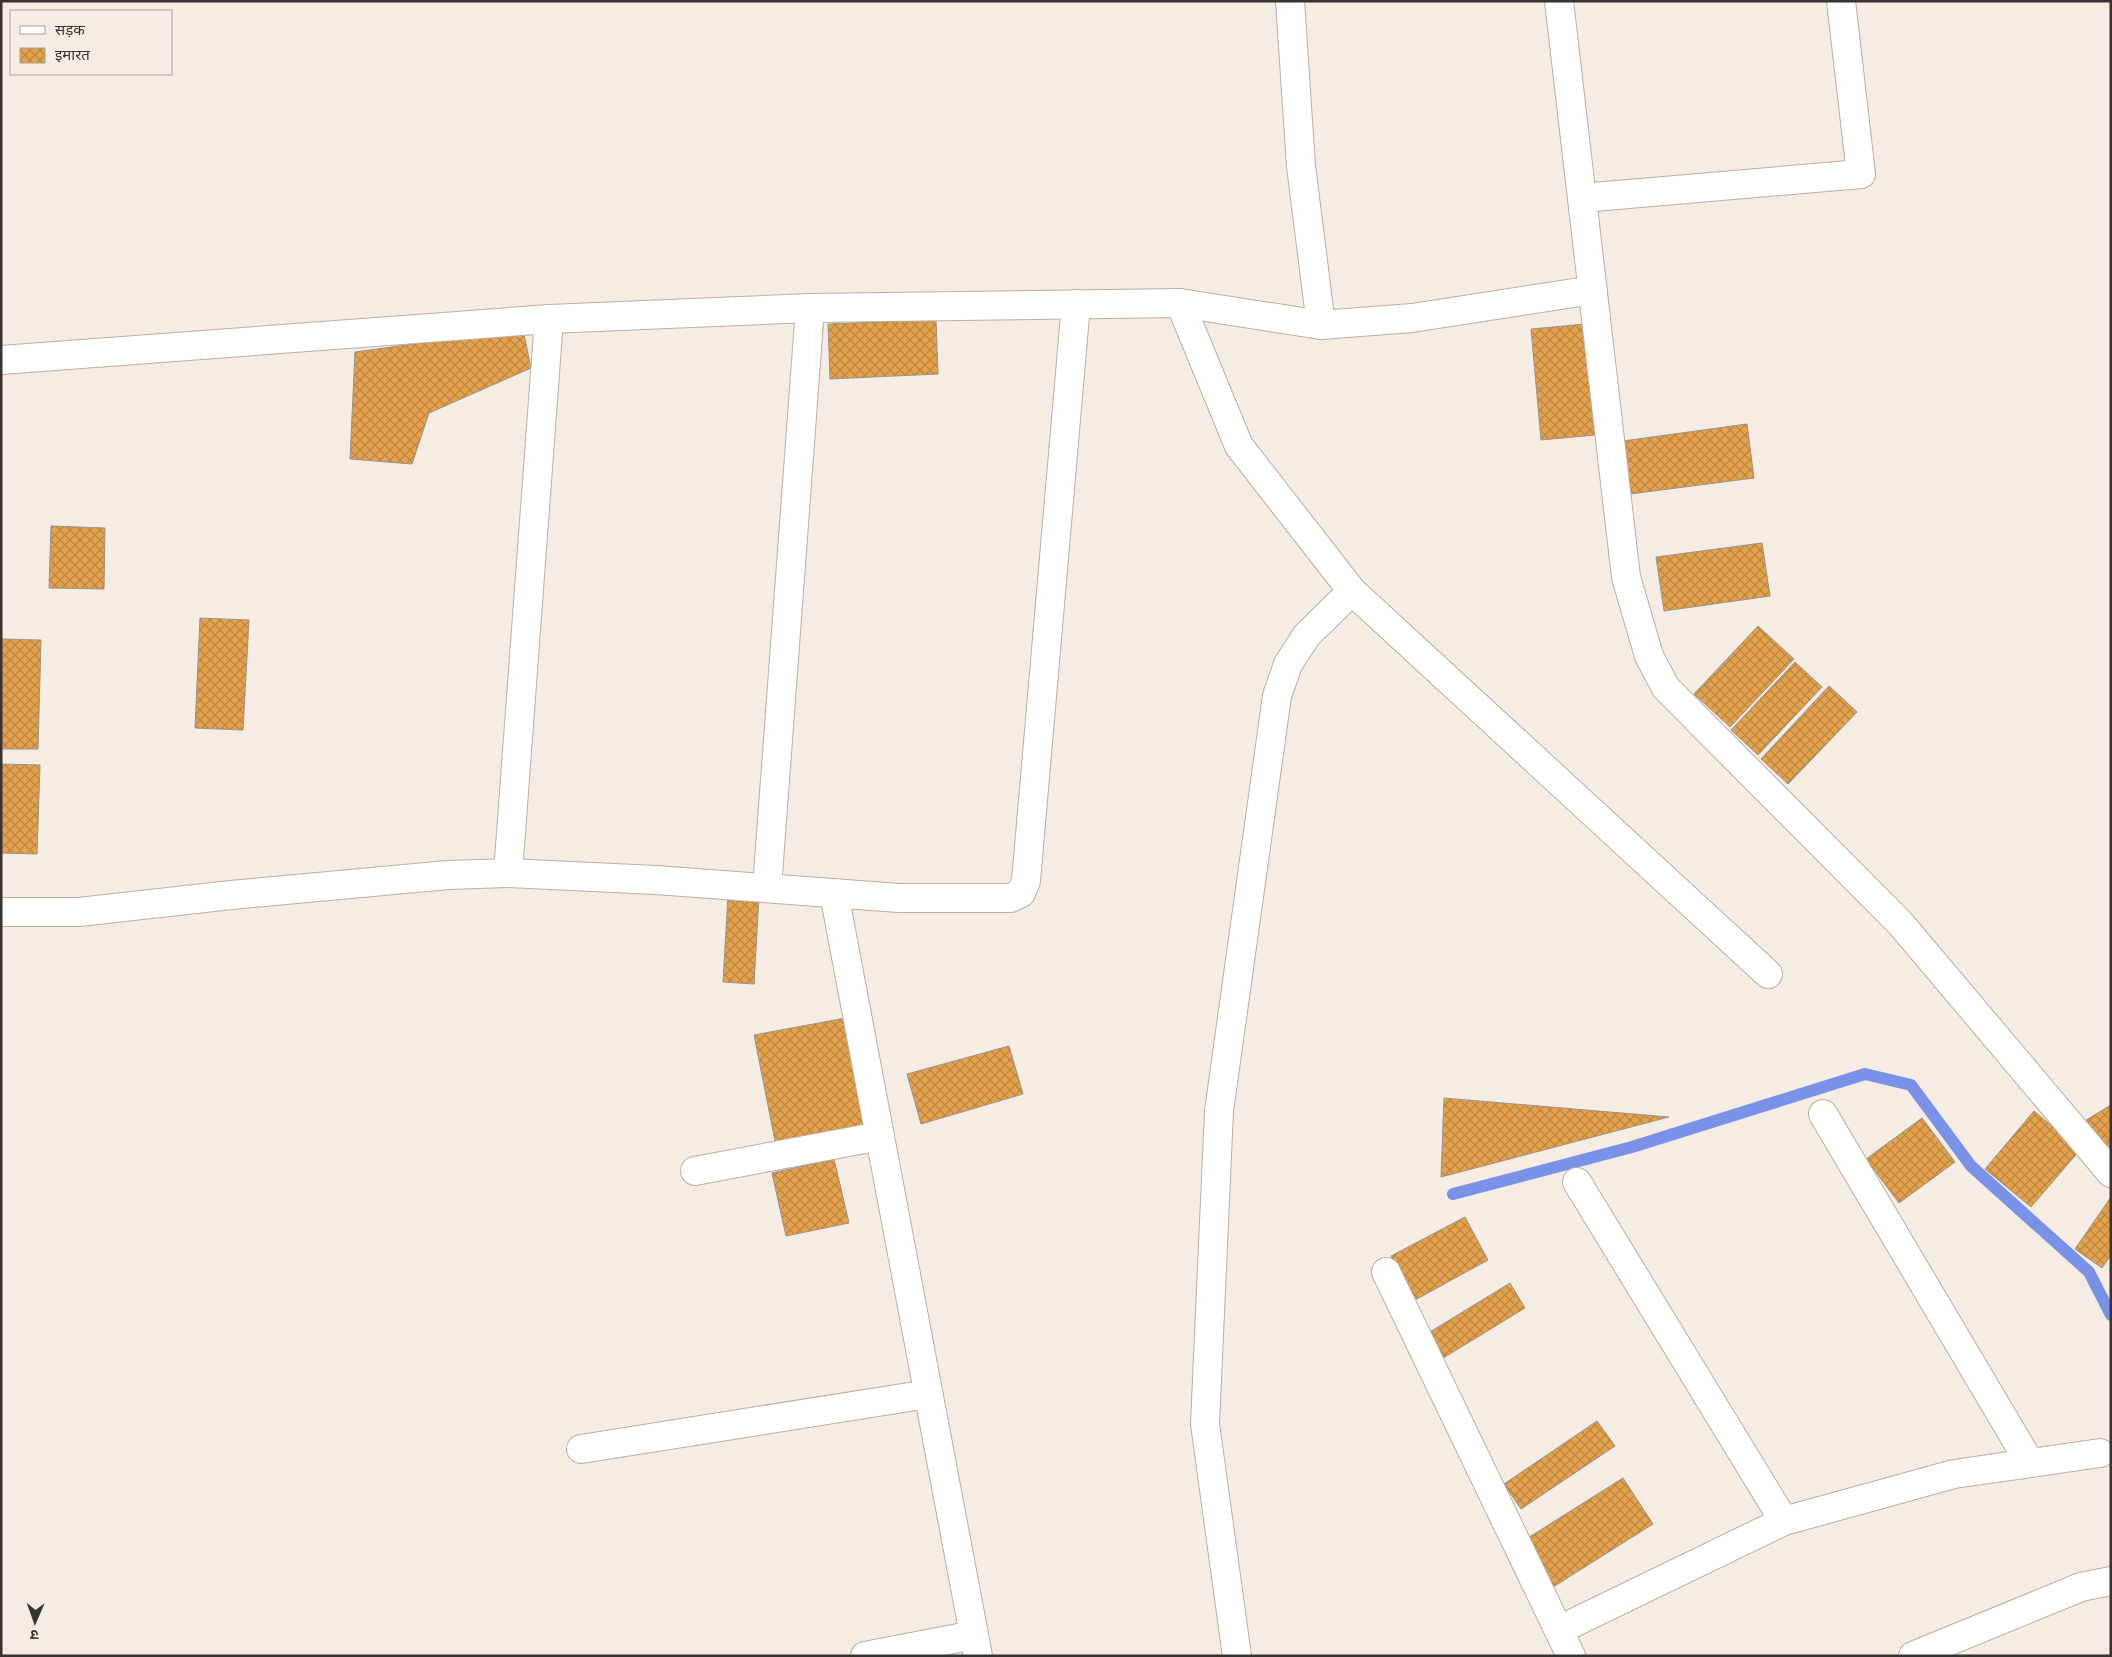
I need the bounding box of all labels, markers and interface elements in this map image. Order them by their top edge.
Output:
legend [10,10,172,75]
text: सड़क [55,20,85,38]
text: इमारत [55,45,90,63]
north arrow [10,1597,60,1647]
text: उ [29,1627,39,1644]

